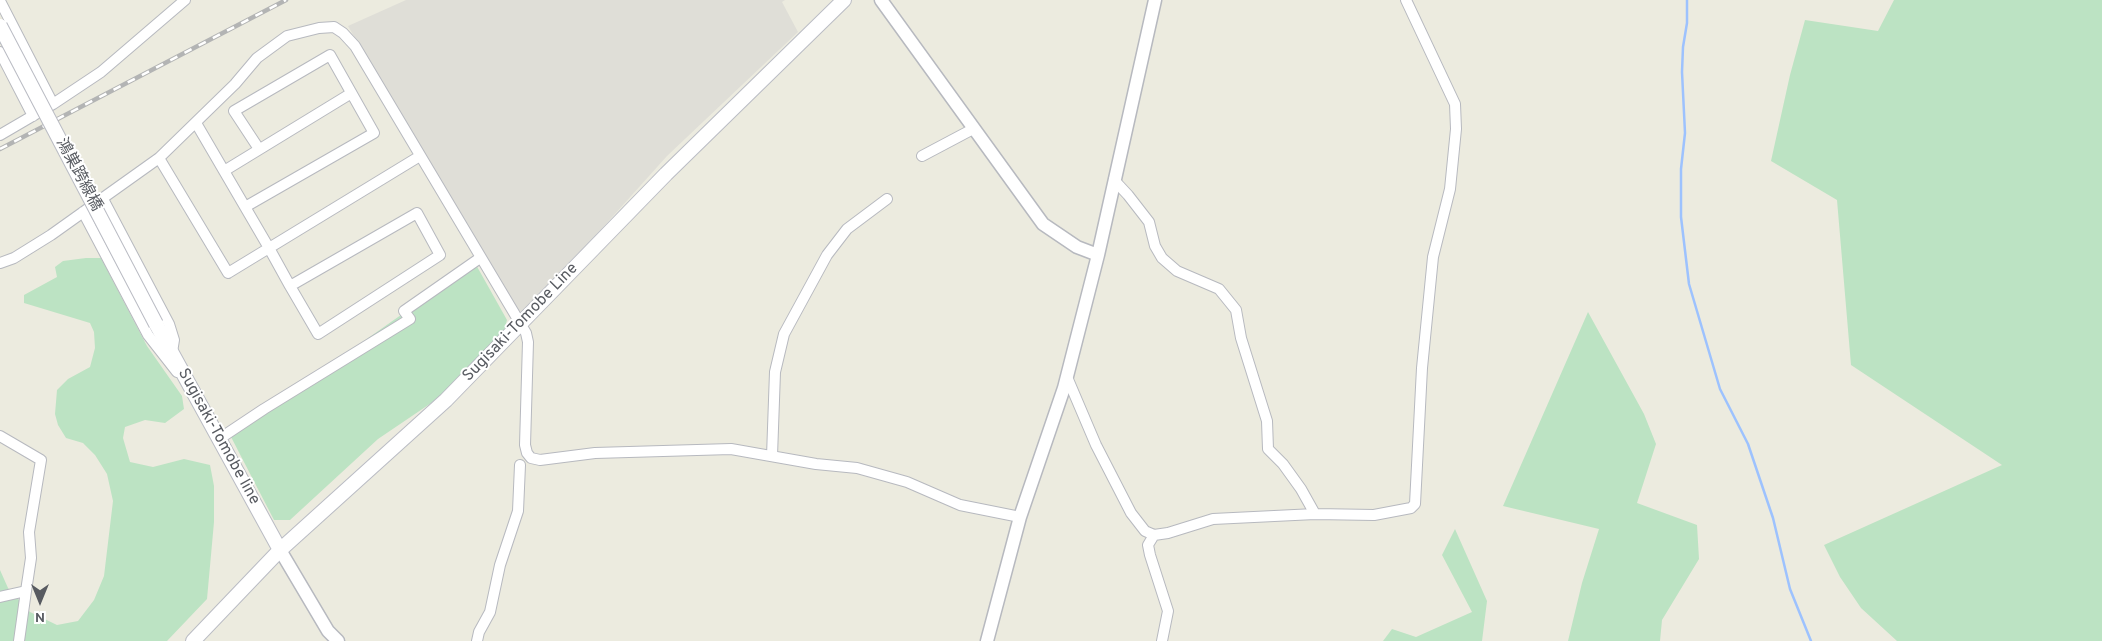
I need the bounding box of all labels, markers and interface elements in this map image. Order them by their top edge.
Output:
street label: 鴻巣跨線橋 [51,135,105,215]
street label: Sugisaki-Tomobe Line [459,260,583,386]
street label: Sugisaki-Tomobe line [173,366,263,508]
north arrow [15,576,65,626]
text: N [35,608,45,625]

